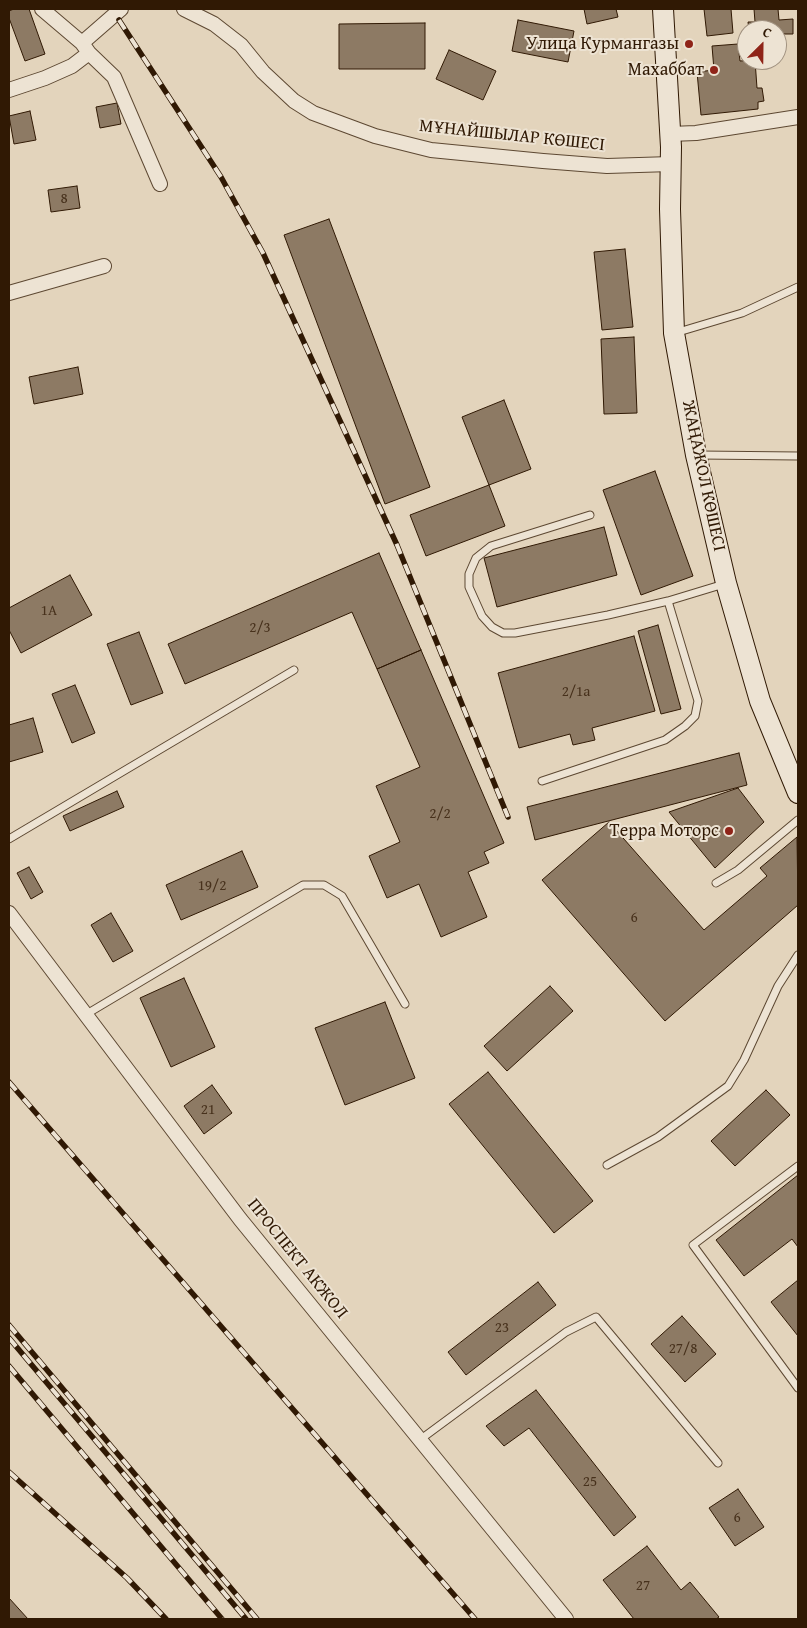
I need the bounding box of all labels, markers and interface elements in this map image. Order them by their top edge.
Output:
north arrow [737,20,787,70]
text: С [760,21,775,43]
place label: Улица Курмангазы [526,33,679,55]
marker: Улица Курмангазы [683,38,695,50]
place label: Махаббат [628,59,704,81]
marker: Махаббат [708,64,720,76]
street label: МҰНАЙШЫЛАР КӨШЕСІ [418,116,606,156]
house number: 8 [60,190,68,208]
street label: ЖАҢАЖОЛ КӨШЕСІ [676,399,730,553]
house number: 1А [41,602,57,620]
house number: 2/3 [249,619,271,637]
house number: 2/1а [562,683,590,701]
house number: 2/2 [429,805,451,823]
place label: Терра Моторс [610,820,719,842]
marker: Терра Моторс [723,825,735,837]
house number: 19/2 [198,877,226,895]
house number: 6 [630,909,638,927]
house number: 21 [201,1101,215,1119]
street label: ПРОСПЕКТ АКЖОЛ [242,1195,352,1323]
house number: 23 [495,1319,509,1337]
house number: 27/8 [669,1340,697,1358]
house number: 25 [583,1473,597,1491]
house number: 6 [733,1509,741,1527]
house number: 27 [636,1577,650,1595]

